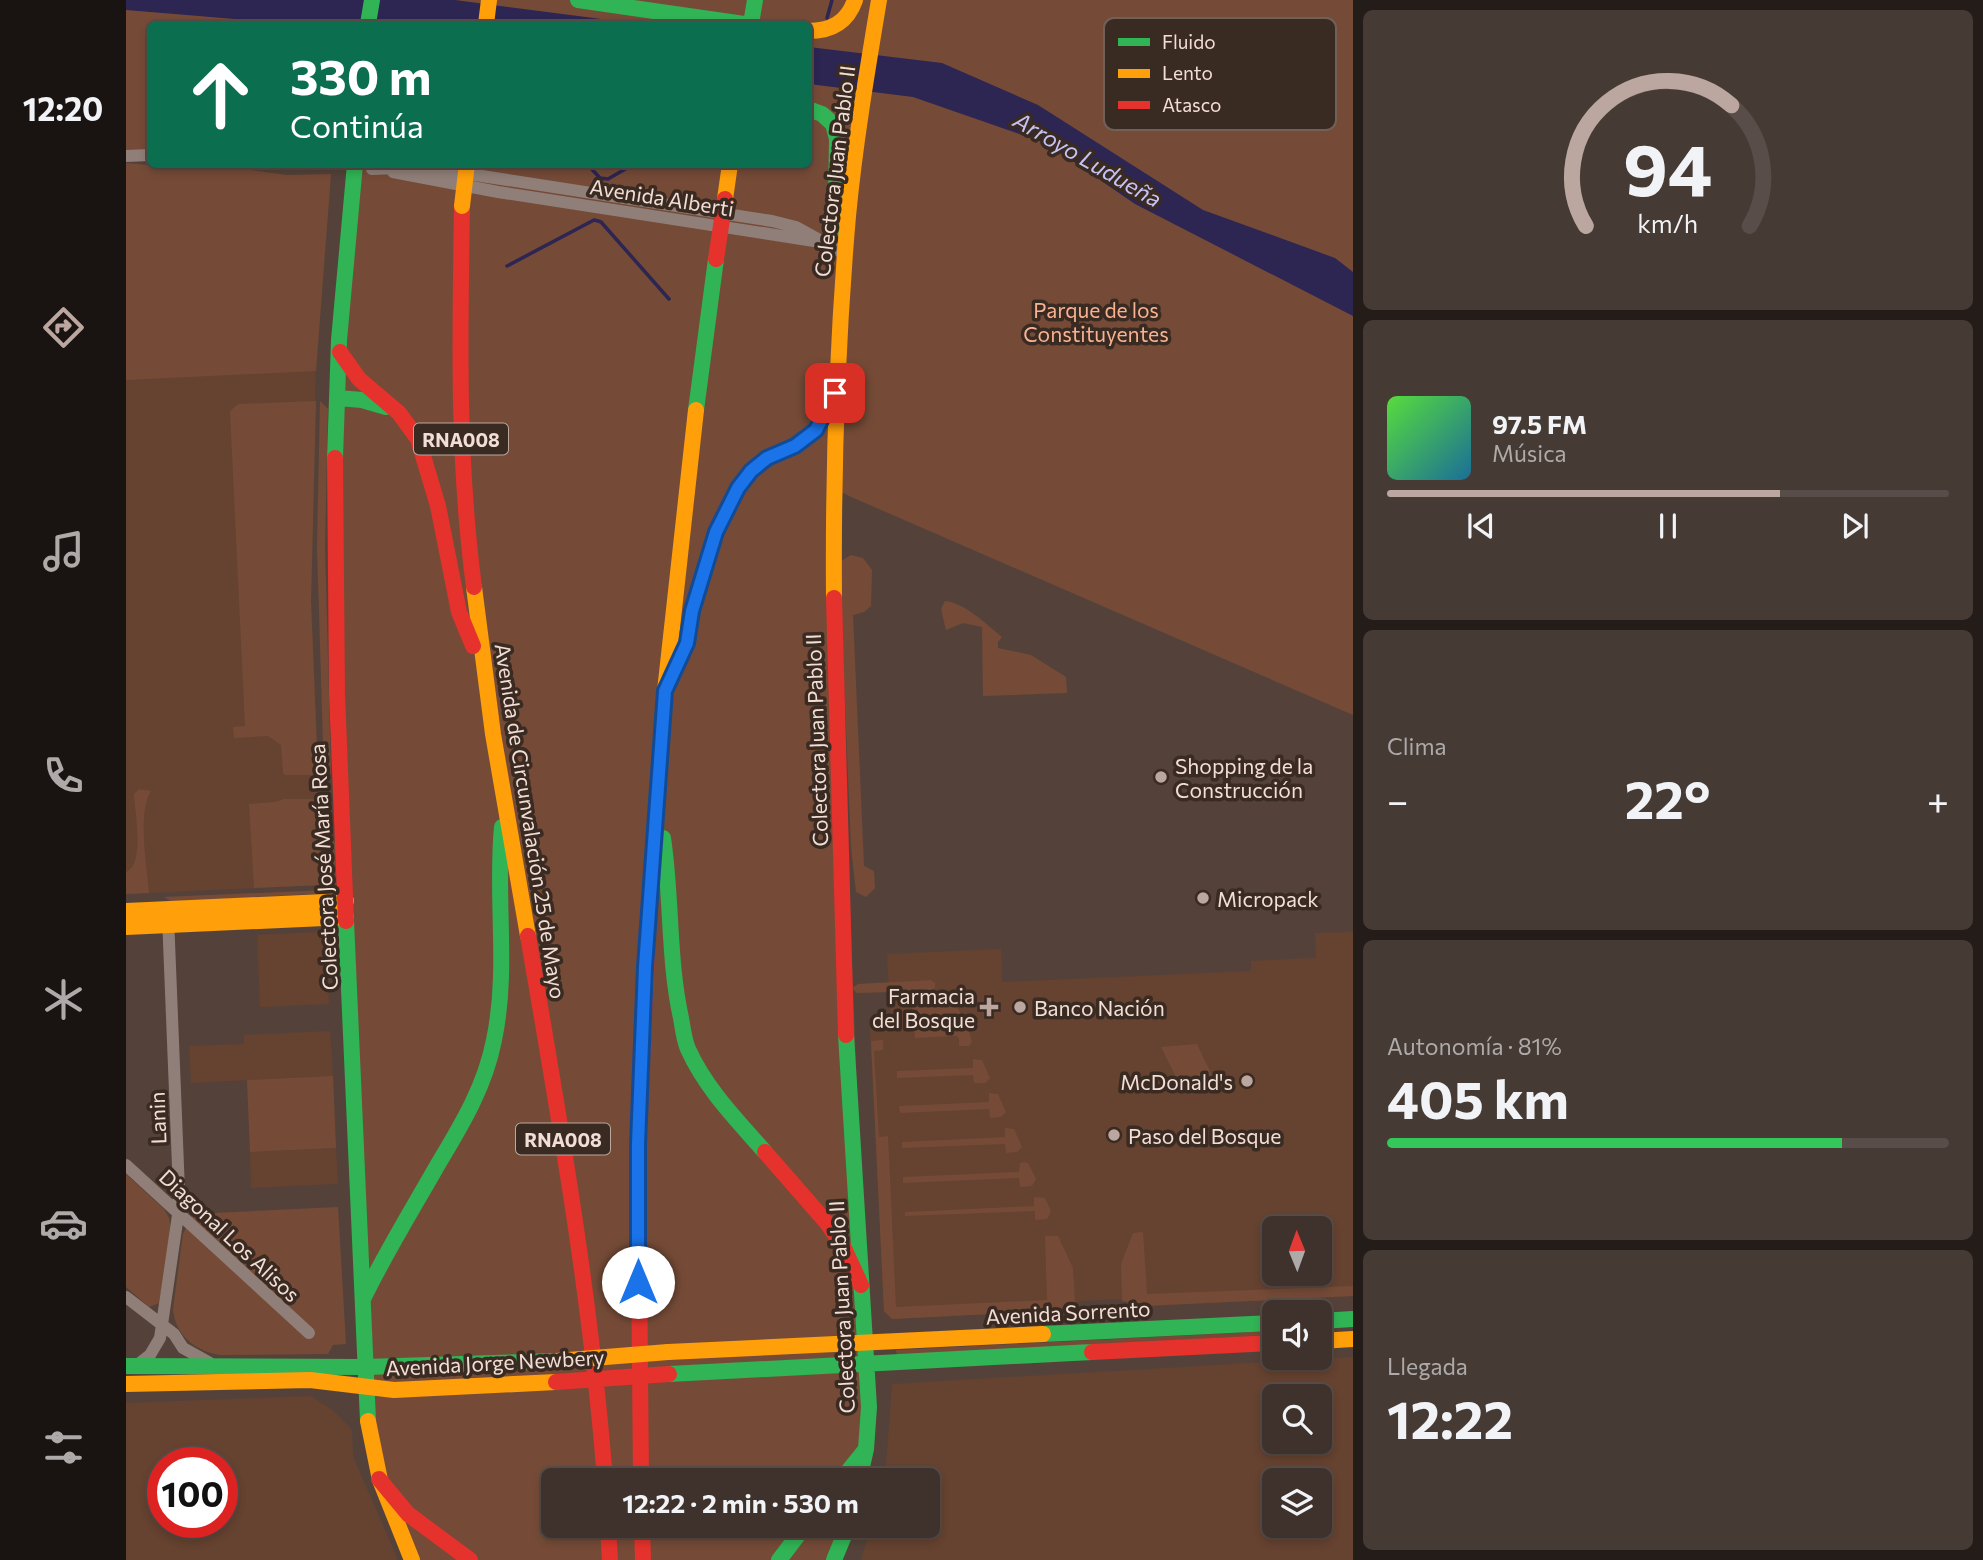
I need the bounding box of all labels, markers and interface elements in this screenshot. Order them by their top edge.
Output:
legend [1104,18,1336,130]
text: Fluido [1162,30,1216,53]
text: 330 m [290,45,431,105]
icon: ahead [175,49,266,140]
text: Lento [1162,61,1213,84]
street label: Colectora Juan Pablo II [809,64,859,278]
text: 12:20 [23,88,103,128]
text: Atasco [1162,93,1221,116]
text: Continúa [290,105,424,145]
water label: Arroyo Ludueña [1008,105,1167,213]
text: 94 [1623,122,1713,211]
street label: Avenida Alberti [588,173,736,221]
text: km/h [1638,208,1698,238]
park label: Parque de los Constituyentes [1023,297,1169,346]
icon: directions [39,303,88,352]
pin [805,363,865,423]
icon: arrive [816,374,854,412]
text: 97.5 FM [1492,408,1587,439]
road number: RNA008 [414,424,508,454]
text: Música [1492,439,1567,467]
icon: previous [1462,507,1500,545]
icon: pause [1649,507,1687,545]
icon: next [1836,507,1874,545]
icon: music [39,527,88,576]
street label: Colectora Juan Pablo II [800,633,832,847]
street label: Avenida de Circunvalación 25 de Mayo [491,641,571,1001]
text: Clima [1387,732,1447,760]
street label: Colectora José María Rosa [304,743,342,991]
icon: phone [39,751,88,800]
place label: Shopping de la Construcción [1175,753,1313,802]
text: 22° [1625,766,1710,830]
marker: Shopping de la Construcción [1153,769,1169,785]
text: − [1387,776,1409,823]
text: + [1927,776,1949,823]
place label: Micropack [1217,886,1319,911]
marker: Micropack [1195,890,1211,906]
icon: climate [39,975,88,1024]
place label: Farmacia del Bosque [872,983,975,1032]
place label: Banco Nación [1034,995,1165,1020]
marker: Farmacia del Bosque [981,999,997,1015]
marker: Banco Nación [1012,999,1028,1015]
text: Autonomía · 81% [1387,1032,1562,1060]
text: 405 km [1387,1066,1569,1130]
place label: McDonald's [1120,1069,1233,1094]
marker: McDonald's [1239,1073,1255,1089]
street label: Lanin [144,1091,170,1145]
place label: Paso del Bosque [1128,1123,1281,1148]
road number: RNA008 [516,1124,610,1154]
marker: Paso del Bosque [1106,1127,1122,1143]
street label: Diagonal Los Alisos [155,1164,305,1306]
icon: car [39,1199,88,1248]
street label: Colectora Juan Pablo II [823,1200,859,1414]
north arrow [1262,1216,1332,1286]
map controls [1262,1216,1332,1538]
position arrow [601,1245,675,1319]
street label: Avenida Sorrento [985,1295,1151,1329]
button: sound [1262,1300,1332,1370]
street label: Avenida Jorge Newbery [385,1344,605,1380]
text: Llegada [1387,1352,1468,1380]
button: search [1262,1384,1332,1454]
text: 12:22 [1387,1386,1513,1450]
icon: filters [39,1423,88,1472]
speed limit sign: 100 [147,1447,238,1538]
button: layers [1262,1468,1332,1538]
text: 12:22 · 2 min · 530 m [622,1487,859,1518]

